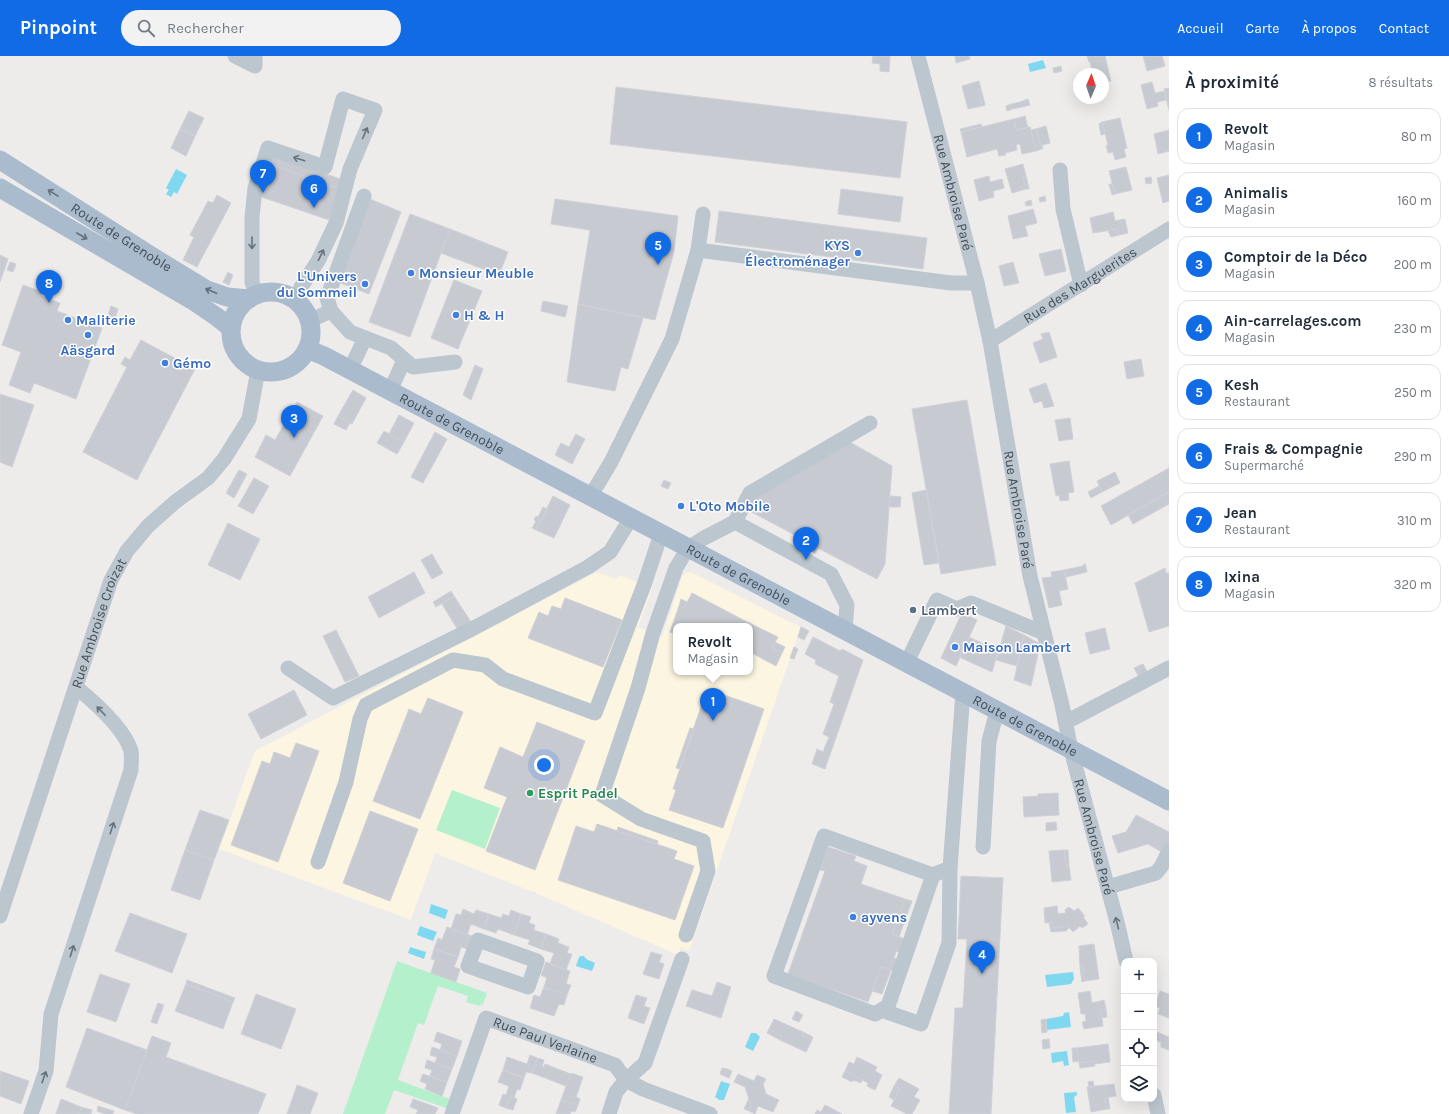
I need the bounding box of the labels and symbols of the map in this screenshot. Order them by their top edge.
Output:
north arrow [1073,68,1109,104]
one-way arrow [362,128,369,140]
street label: Rue Ambroise Paré [930,132,977,252]
one-way arrow [293,155,306,162]
pin: 7 [250,160,276,193]
pin: 6 [301,175,327,208]
one-way arrow [48,189,59,197]
street label: Route de Grenoble [68,199,175,275]
one-way arrow [76,232,88,240]
pin: 5 [645,232,671,265]
one-way arrow [248,236,256,249]
place label: KYS Électroménager [745,237,850,270]
street label: Rue des Marguerites [1020,243,1140,327]
marker: KYS Électroménager [853,248,863,258]
one-way arrow [318,249,325,261]
place label: Monsieur Meuble [419,265,534,282]
place label: L'Univers du Sommeil [276,268,357,301]
marker: Monsieur Meuble [406,268,416,278]
pin: 8 [36,270,62,303]
marker: L'Univers du Sommeil [360,279,370,289]
one-way arrow [205,286,217,294]
place label: H & H [464,307,504,324]
marker: H & H [451,310,461,320]
place label: Maliterie [76,312,136,329]
marker: Maliterie [63,315,73,325]
marker: Aäsgard [83,330,93,340]
place label: Aäsgard [61,342,115,359]
place label: Gémo [173,355,211,372]
marker: Gémo [160,358,170,368]
street label: Route de Grenoble [397,389,507,458]
pin: 3 [281,405,307,438]
street label: Rue Ambroise Paré [1000,449,1037,570]
place label: L'Oto Mobile [689,498,770,515]
marker: L'Oto Mobile [676,501,686,511]
pin: 2 [793,527,819,560]
street label: Route de Grenoble [683,540,794,609]
street label: Rue Ambroise Croizat [67,555,130,690]
place label: Lambert [921,602,977,619]
marker: Lambert [908,605,918,615]
place label: Maison Lambert [963,639,1072,656]
marker: Maison Lambert [950,642,960,652]
pin: 1 [700,688,726,721]
street label: Route de Grenoble [970,691,1081,760]
one-way arrow [97,706,106,716]
your location [534,755,554,775]
street label: Rue Ambroise Paré [1071,777,1118,897]
place label: Esprit Padel [538,785,618,802]
marker: Esprit Padel [525,788,535,798]
one-way arrow [109,822,117,834]
place label: ayvens [861,909,907,926]
marker: ayvens [848,912,858,922]
one-way arrow [1113,917,1121,930]
pin: 4 [969,941,995,974]
one-way arrow [69,945,76,958]
street label: Rue Paul Verlaine [491,1013,600,1066]
one-way arrow [41,1071,48,1084]

